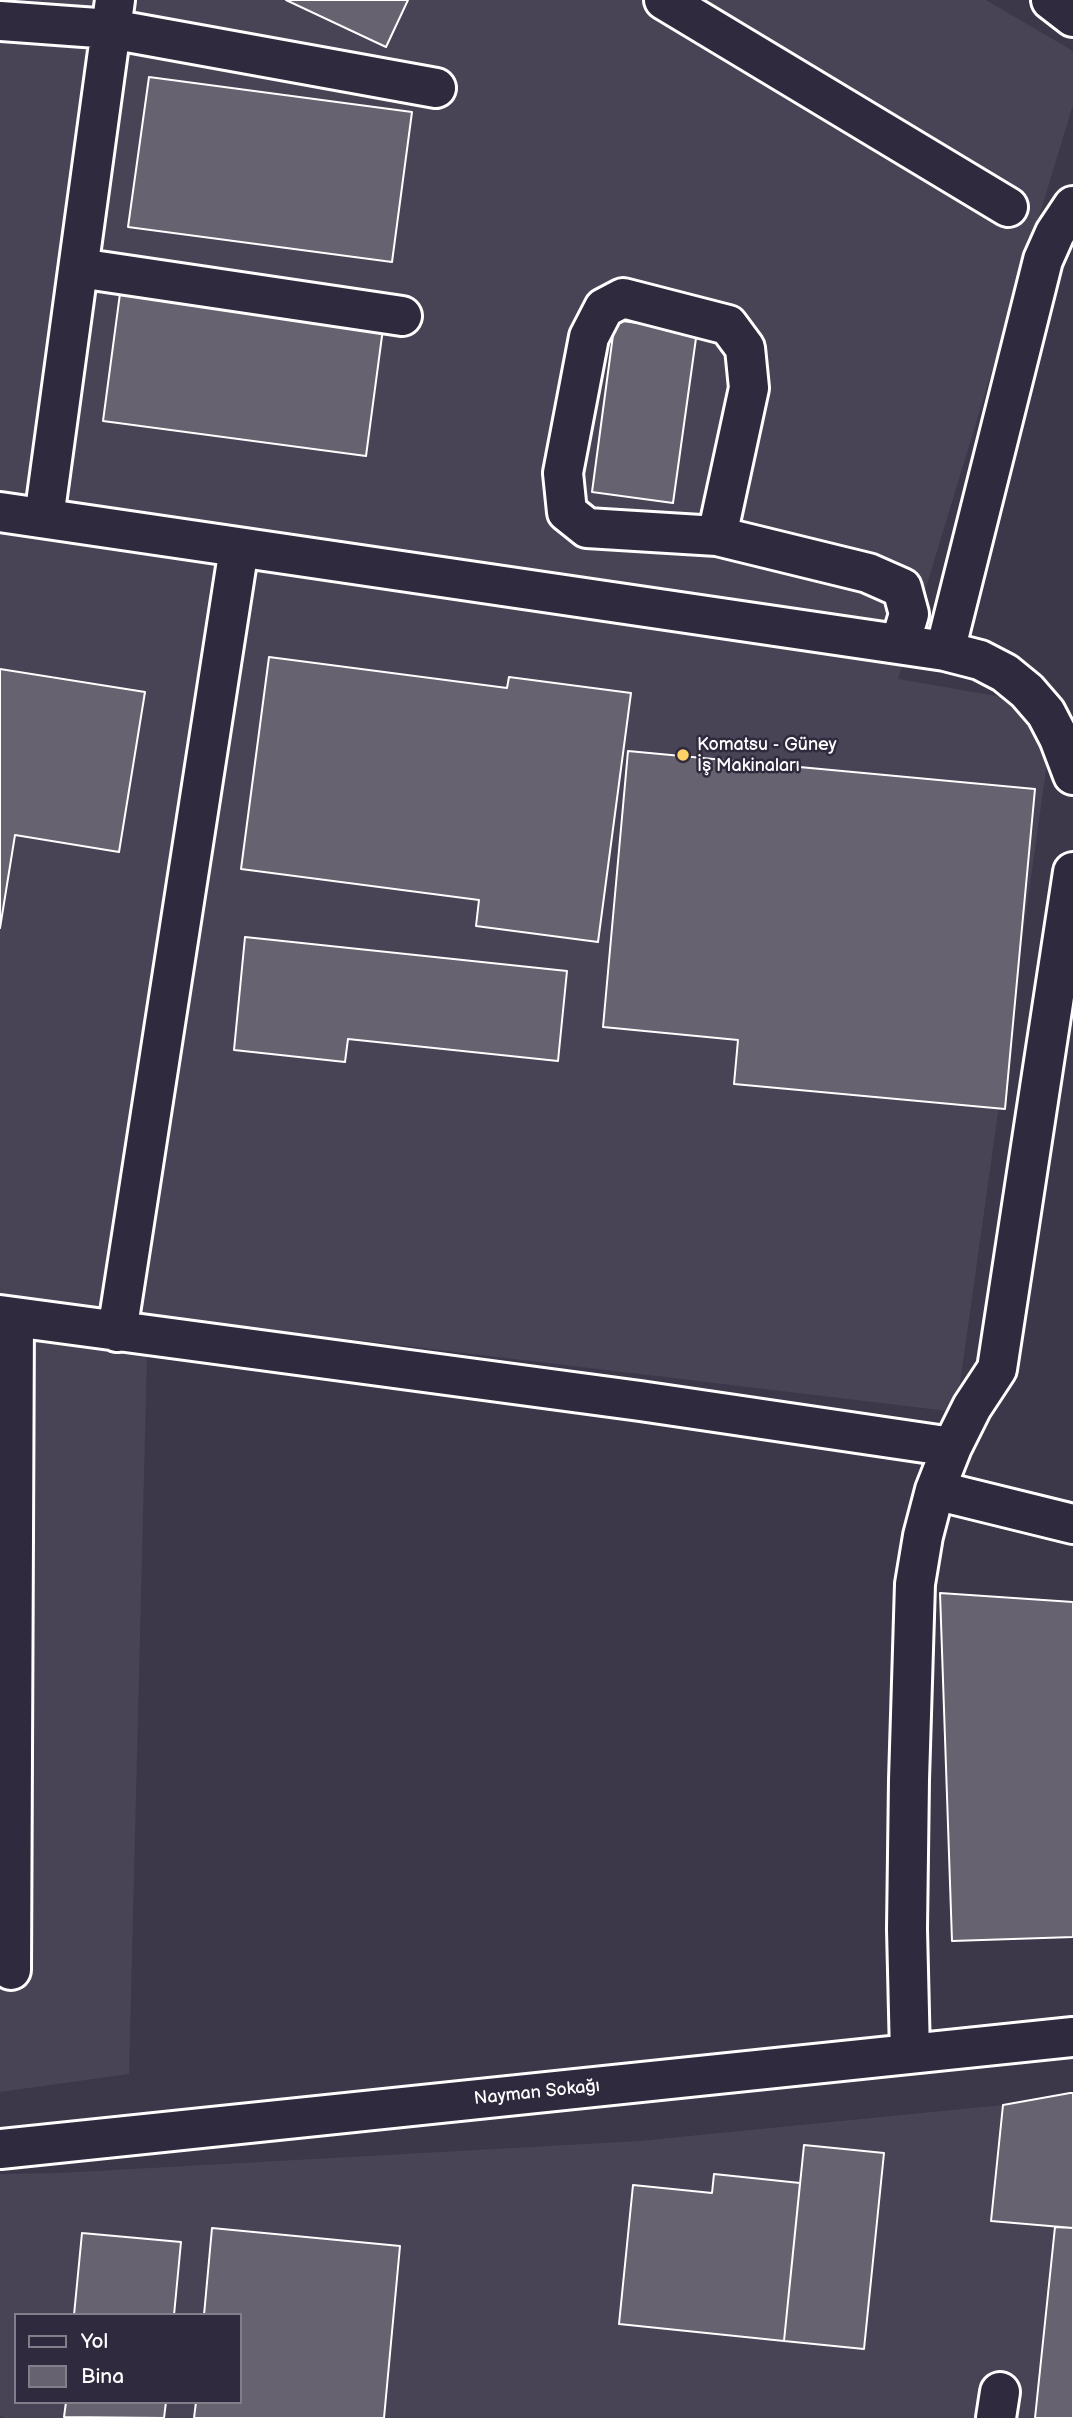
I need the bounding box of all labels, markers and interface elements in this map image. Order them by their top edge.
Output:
place label: Komatsu - Güney İş Makinaları [697,734,837,776]
marker: Komatsu - Güney İş Makinaları [675,747,691,763]
street label: Nayman Sokağı [473,2076,601,2110]
legend [14,2313,242,2404]
text: Yol [81,2329,108,2354]
text: Bina [81,2364,124,2389]

